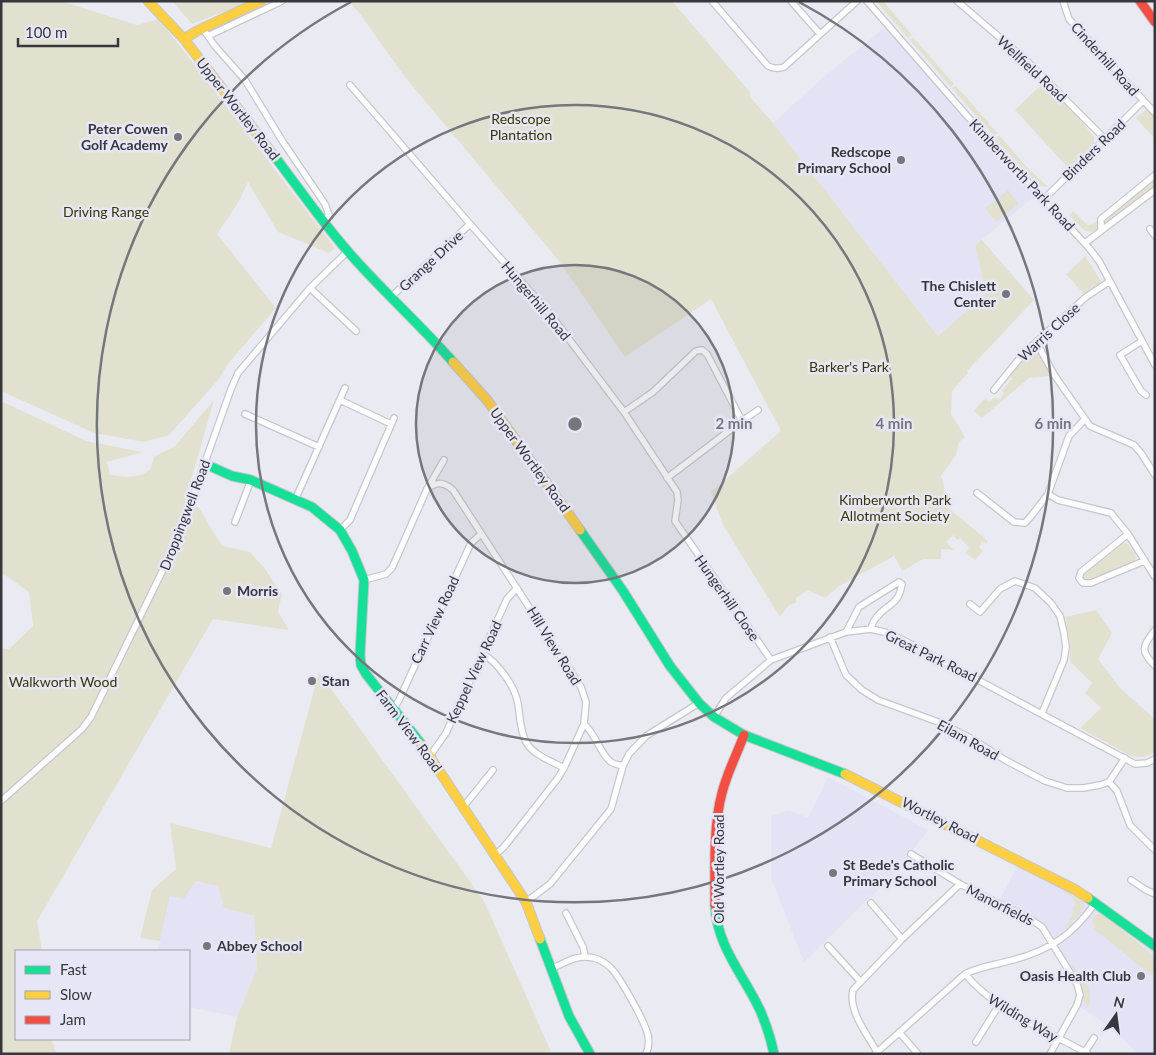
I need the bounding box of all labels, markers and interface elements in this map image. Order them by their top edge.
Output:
scale bar [18,15,118,47]
street label: Cinderhill Road [1068,18,1143,99]
text: 100 m [25,23,67,41]
street label: Wellfield Road [994,32,1071,105]
street label: Upper Wortley Road [193,54,284,163]
park label: Redscope Plantation [490,110,552,143]
street label: Kimberworth Park Road [966,115,1079,234]
street label: Binders Road [1059,115,1129,184]
place label: Peter Cowen Golf Academy [81,120,169,153]
marker: Peter Cowen Golf Academy [172,131,184,143]
place label: Redscope Primary School [797,143,892,176]
marker: Redscope Primary School [895,154,907,166]
park label: Driving Range [63,203,149,220]
street label: Grange Drive [395,227,466,295]
street label: Hungerhill Road [498,258,574,344]
place label: The Chislett Center [921,277,997,310]
marker: The Chislett Center [1000,288,1012,300]
street label: Warris Close [1014,299,1083,364]
park label: Barker's Park [809,358,890,375]
street label: Upper Wortley Road [487,404,574,515]
text: 2 min [715,414,753,432]
text: 4 min [875,414,913,432]
text: 6 min [1034,414,1072,432]
centre of rings [566,415,584,433]
street label: Droppingwell Road [156,457,213,572]
park label: Kimberworth Park Allotment Society [839,491,952,524]
street label: Hungerhill Close [691,551,763,644]
street label: Carr View Road [407,573,462,666]
place label: Morris [237,582,278,599]
marker: Morris [221,585,233,597]
street label: Hill View Road [524,603,585,688]
street label: Keppel View Road [442,618,505,726]
street label: Great Park Road [883,626,980,685]
place label: Stan [322,672,350,689]
park label: Walkworth Wood [9,673,117,690]
marker: Stan [306,675,318,687]
street label: Farm View Road [373,686,446,775]
street label: Eilam Road [934,716,1002,763]
street label: Wortley Road [899,793,981,846]
street label: Old Wortley Road [710,814,727,924]
place label: St Bede's Catholic Primary School [843,856,955,889]
marker: St Bede's Catholic Primary School [827,867,839,879]
street label: Manorfields [964,880,1037,929]
place label: Abbey School [216,937,302,954]
marker: Abbey School [201,940,213,952]
legend [15,950,190,1040]
text: Fast [60,960,87,978]
place label: Oasis Health Club [1020,967,1131,984]
marker: Oasis Health Club [1135,970,1147,982]
text: Slow [60,985,92,1003]
street label: Wilding Way [985,990,1062,1045]
north arrow [1091,990,1141,1040]
text: N [1112,992,1127,1011]
text: Jam [60,1010,86,1028]

